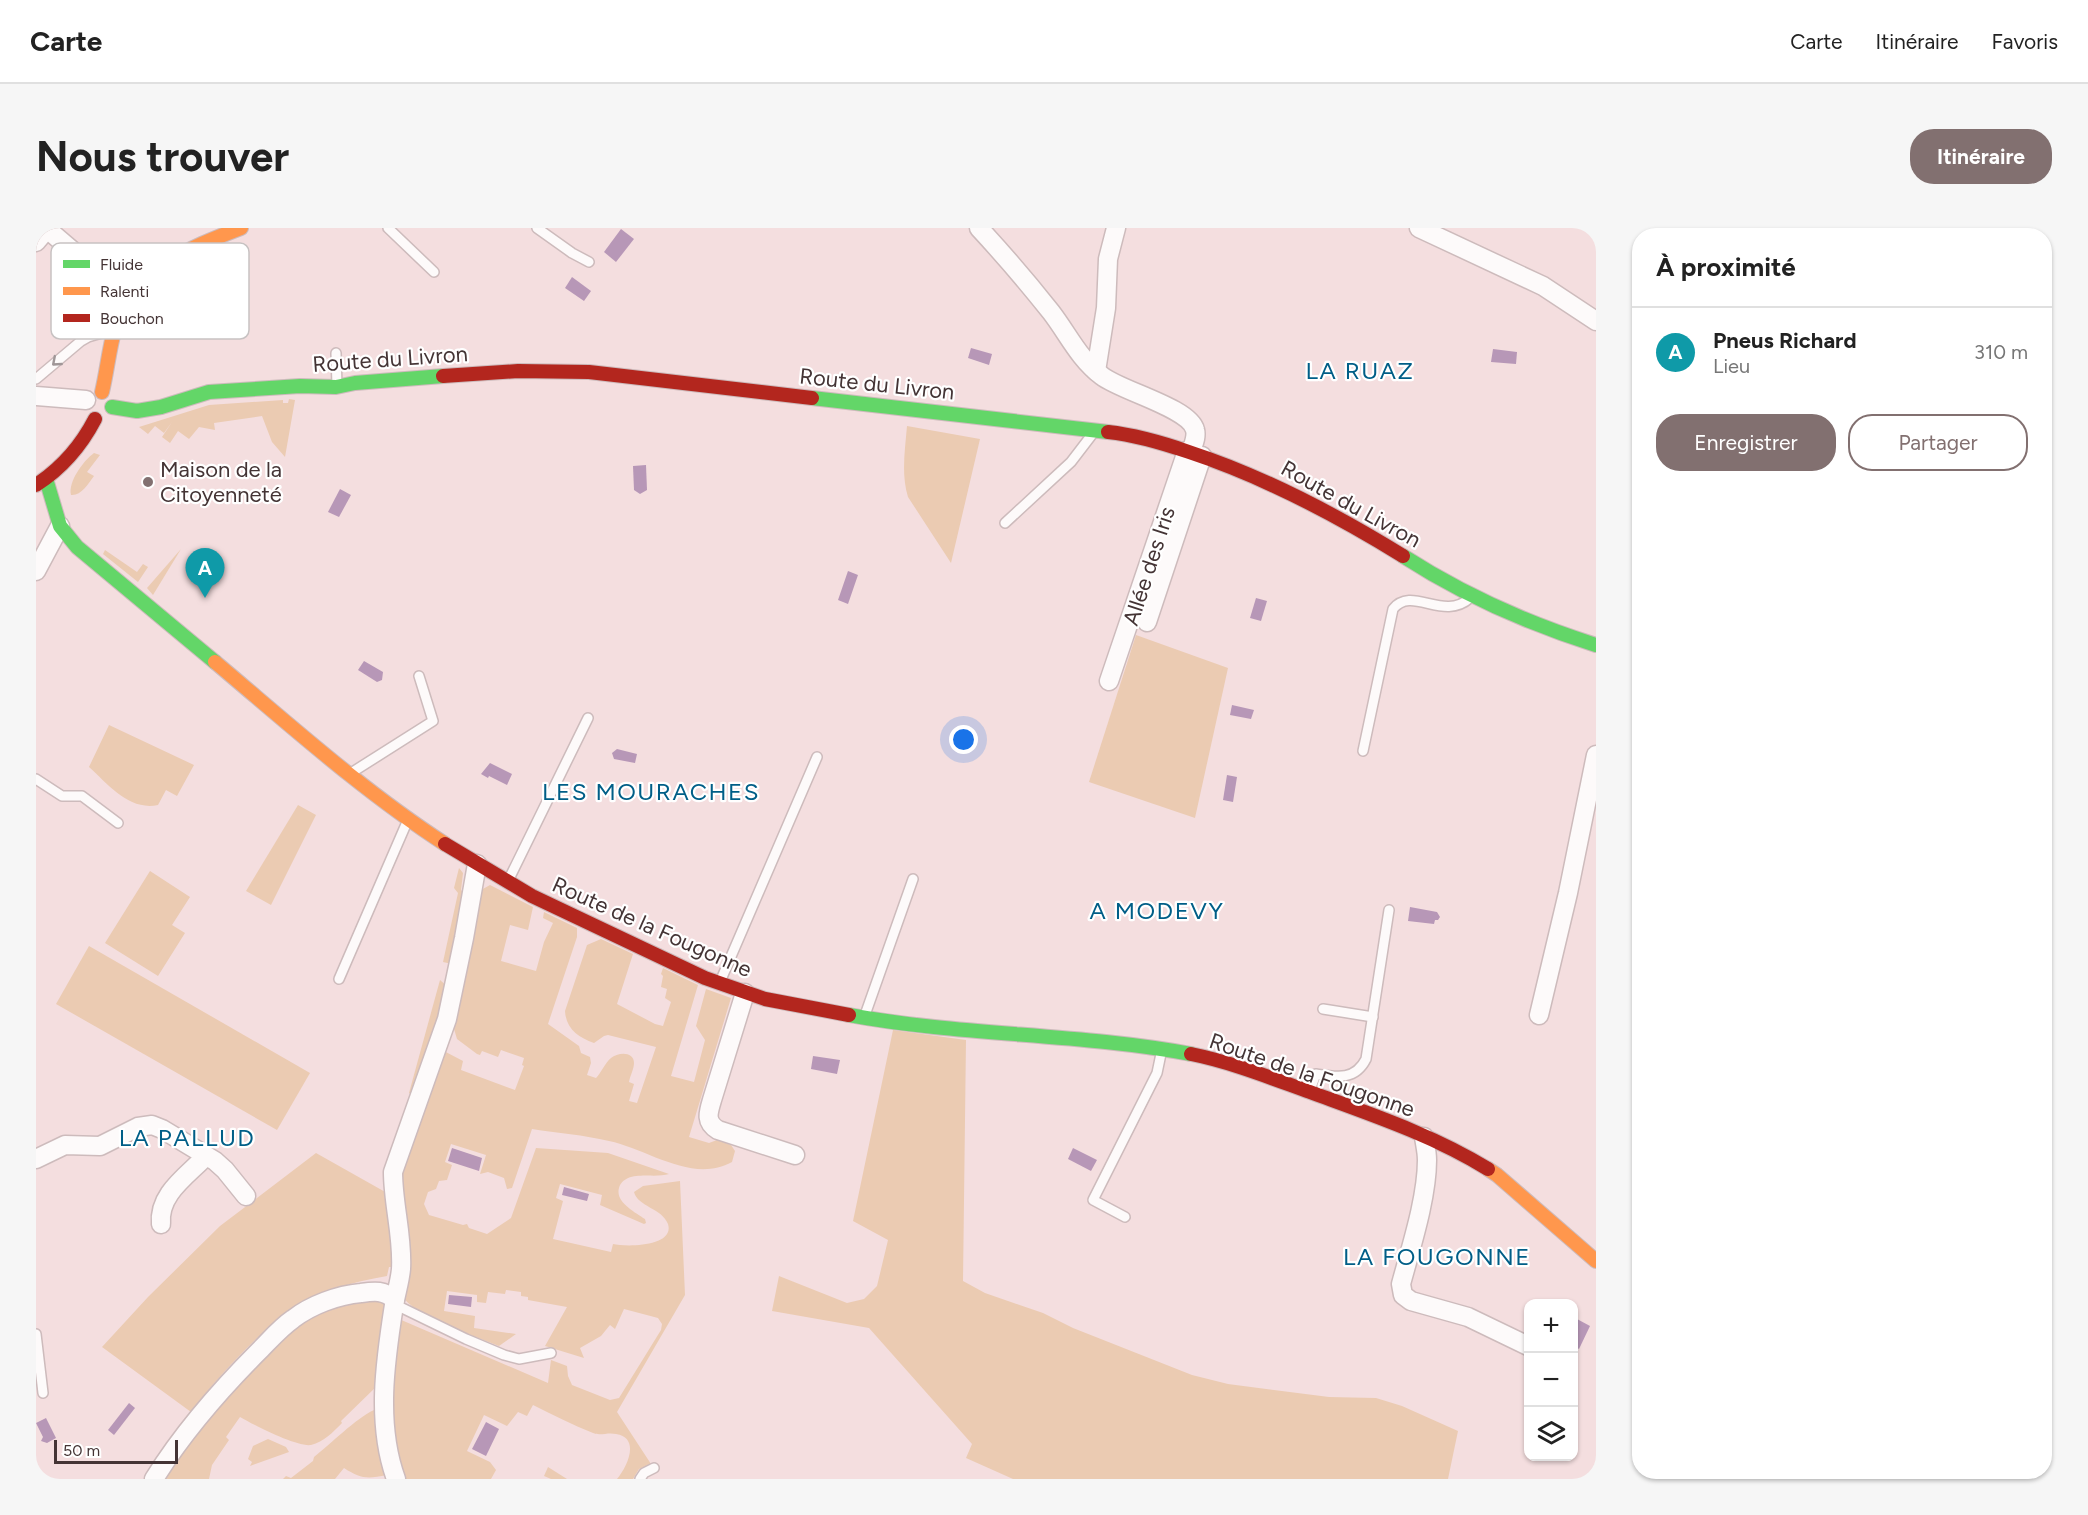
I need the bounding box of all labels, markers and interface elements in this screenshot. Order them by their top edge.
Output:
text: Carte [30,24,102,58]
text: Carte [1790,29,1843,54]
text: Itinéraire [1876,29,1959,54]
text: Favoris [1992,29,2058,54]
button: Itinéraire [1910,129,2052,184]
text: Nous trouver [36,131,289,182]
legend [51,243,249,339]
text: À proximité [1656,251,1796,283]
text: Fluide [100,255,143,274]
text: Ralenti [100,282,149,301]
text: Bouchon [100,309,164,328]
text: Pneus Richard [1713,327,1857,354]
street label: Route du Livron [311,340,469,378]
text: A [1668,340,1683,364]
text: 310 m [1974,340,2028,364]
text: Lieu [1713,354,1750,378]
one-way arrow [52,355,63,366]
district label: LA RUAZ [1306,356,1414,385]
street label: Route du Livron [798,362,956,406]
button: Enregistrer [1656,414,1836,471]
button: Partager [1848,414,2028,471]
street label: Route du Livron [1276,454,1426,554]
place label: Maison de la Citoyenneté [160,456,282,508]
marker: Maison de la Citoyenneté [141,475,155,489]
street label: Allée des Iris [1117,503,1181,629]
pin: A [186,548,224,598]
your location [949,725,978,754]
district label: LES MOURACHES [542,777,760,806]
street label: Route de la Fougonne [548,871,756,983]
district label: A MODEVY [1090,896,1224,925]
street label: Route de la Fougonne [1206,1027,1418,1123]
district label: LA PALLUD [119,1123,255,1152]
district label: LA FOUGONNE [1343,1242,1531,1271]
map controls [1524,1299,1578,1461]
button: + [1524,1299,1578,1353]
button: − [1524,1353,1578,1407]
button: layers [1524,1407,1578,1461]
scale bar [54,1437,178,1464]
text: 50 m [63,1441,100,1460]

